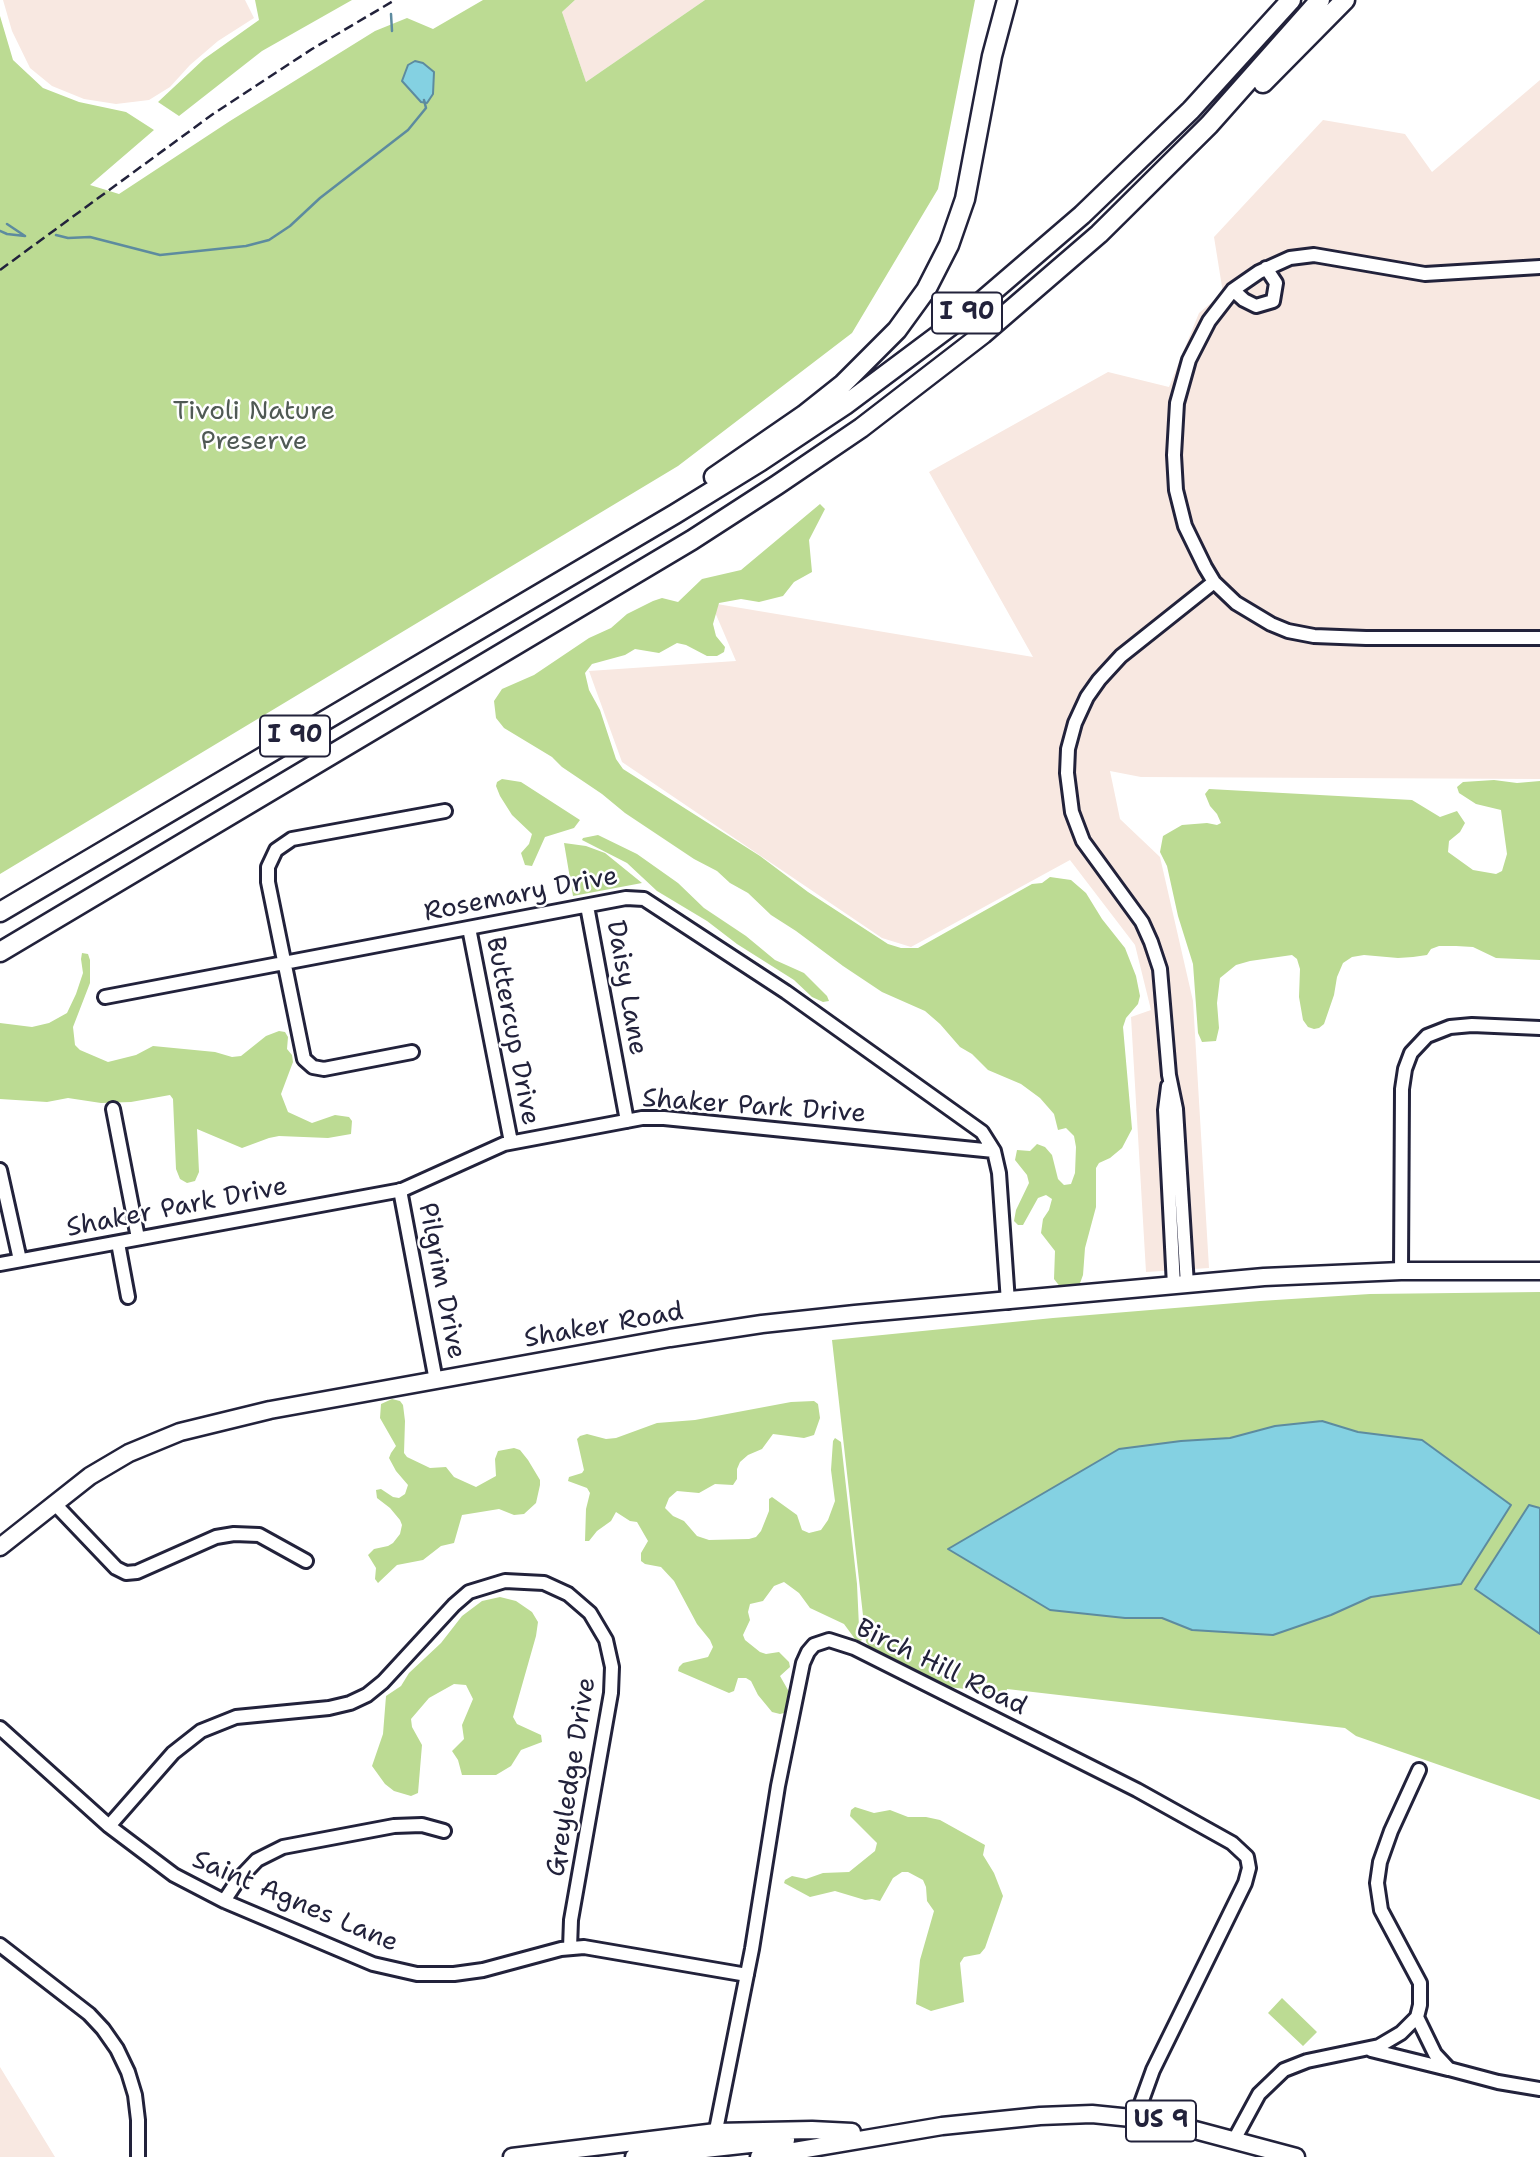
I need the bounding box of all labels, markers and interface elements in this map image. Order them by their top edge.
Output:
road number: I 90 [932,292,1002,334]
park label: Tivoli Nature Preserve [173,396,335,458]
road number: I 90 [260,716,330,756]
street label: Rosemary Drive [421,861,621,929]
street label: Daisy Lane [599,918,653,1058]
street label: Buttercup Drive [478,934,546,1128]
street label: Shaker Park Drive [641,1084,867,1130]
street label: Shaker Park Drive [64,1171,290,1245]
street label: Pilgrim Drive [411,1200,471,1362]
street label: Shaker Road [522,1297,686,1355]
street label: Birch Hill Road [850,1613,1032,1723]
street label: Greyledge Drive [541,1675,603,1879]
street label: Saint Agnes Lane [187,1845,403,1959]
road number: US 9 [1126,2100,1196,2142]

